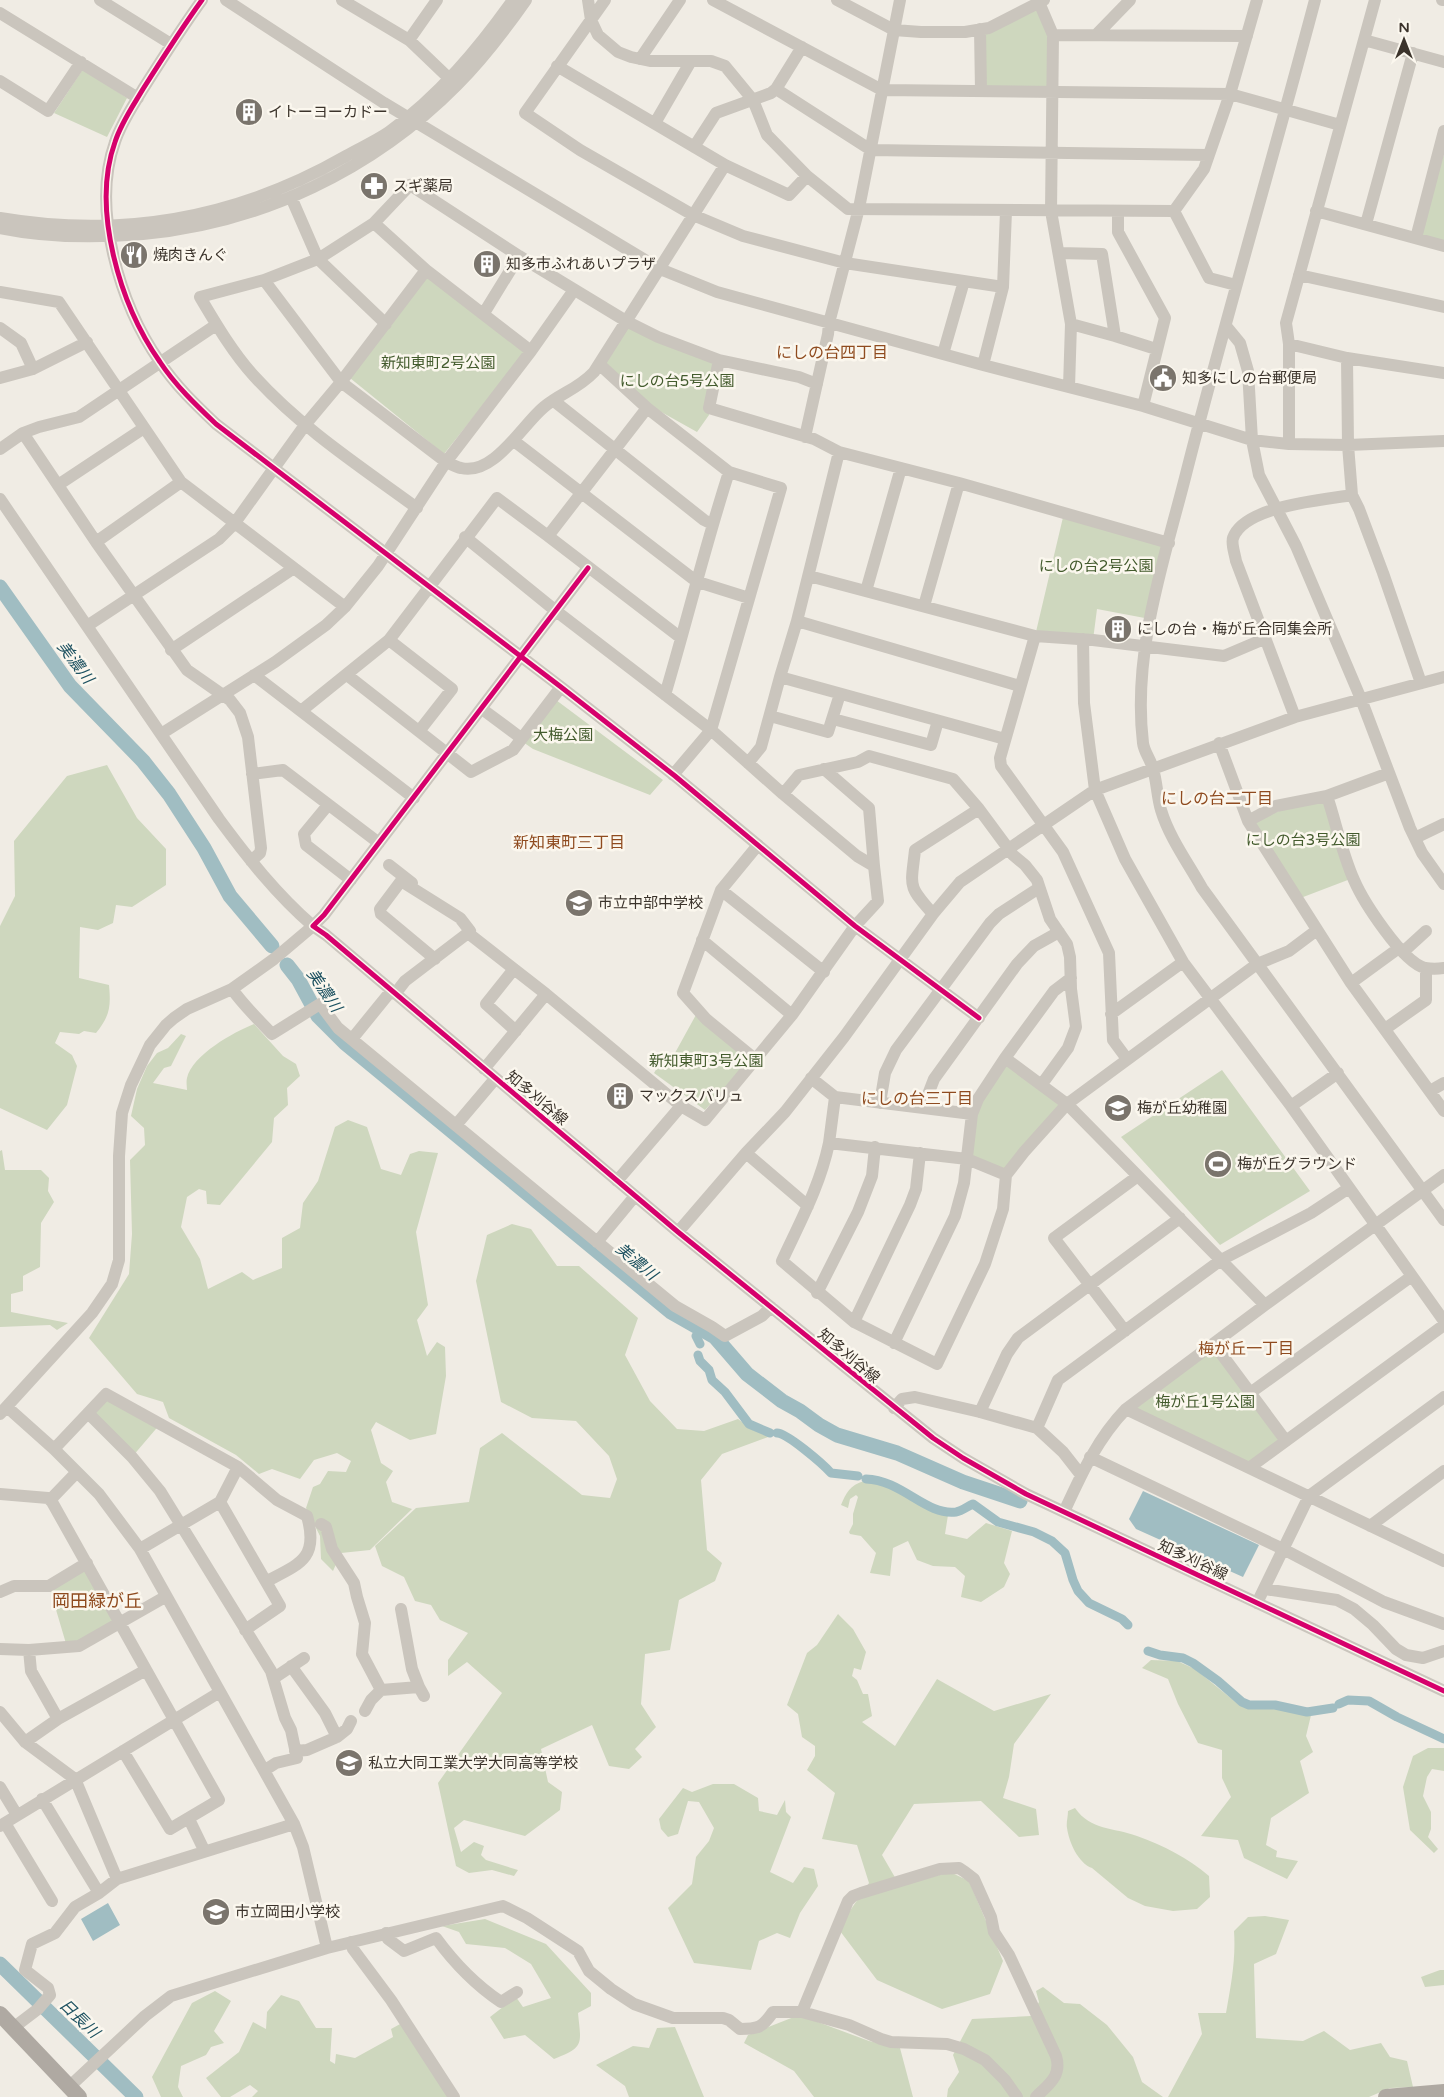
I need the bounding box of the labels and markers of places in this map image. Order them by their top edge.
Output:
building icon: イトーヨーカドー [234,97,264,127]
place label: イトーヨーカドー [268,103,388,121]
pharmacy icon: スギ薬局 [359,171,389,201]
place label: スギ薬局 [393,177,453,195]
restaurant icon: 焼肉きんぐ [119,240,149,270]
place label: 焼肉きんぐ [153,246,228,264]
building icon: 知多市ふれあいプラザ [472,249,502,279]
place label: 知多市ふれあいプラザ [506,255,656,273]
public building icon: 知多にしの台郵便局 [1148,363,1178,393]
place label: 知多にしの台郵便局 [1182,369,1317,387]
building icon: にしの台・梅が丘合同集会所 [1103,614,1133,644]
place label: にしの台・梅が丘合同集会所 [1137,620,1332,638]
school or university icon: 市立中部中学校 [564,888,594,918]
place label: 市立中部中学校 [598,894,703,912]
building icon: マックスバリュ [605,1081,635,1111]
place label: マックスバリュ [639,1087,744,1105]
school or university icon: 梅が丘幼稚園 [1103,1093,1133,1123]
place label: 梅が丘幼稚園 [1137,1099,1227,1117]
sports icon: 梅が丘グラウンド [1203,1149,1233,1179]
place label: 梅が丘グラウンド [1237,1155,1357,1173]
school or university icon: 私立大同工業大学大同高等学校 [334,1748,364,1778]
place label: 私立大同工業大学大同高等学校 [368,1754,578,1772]
school or university icon: 市立岡田小学校 [201,1897,231,1927]
place label: 市立岡田小学校 [235,1903,340,1921]

